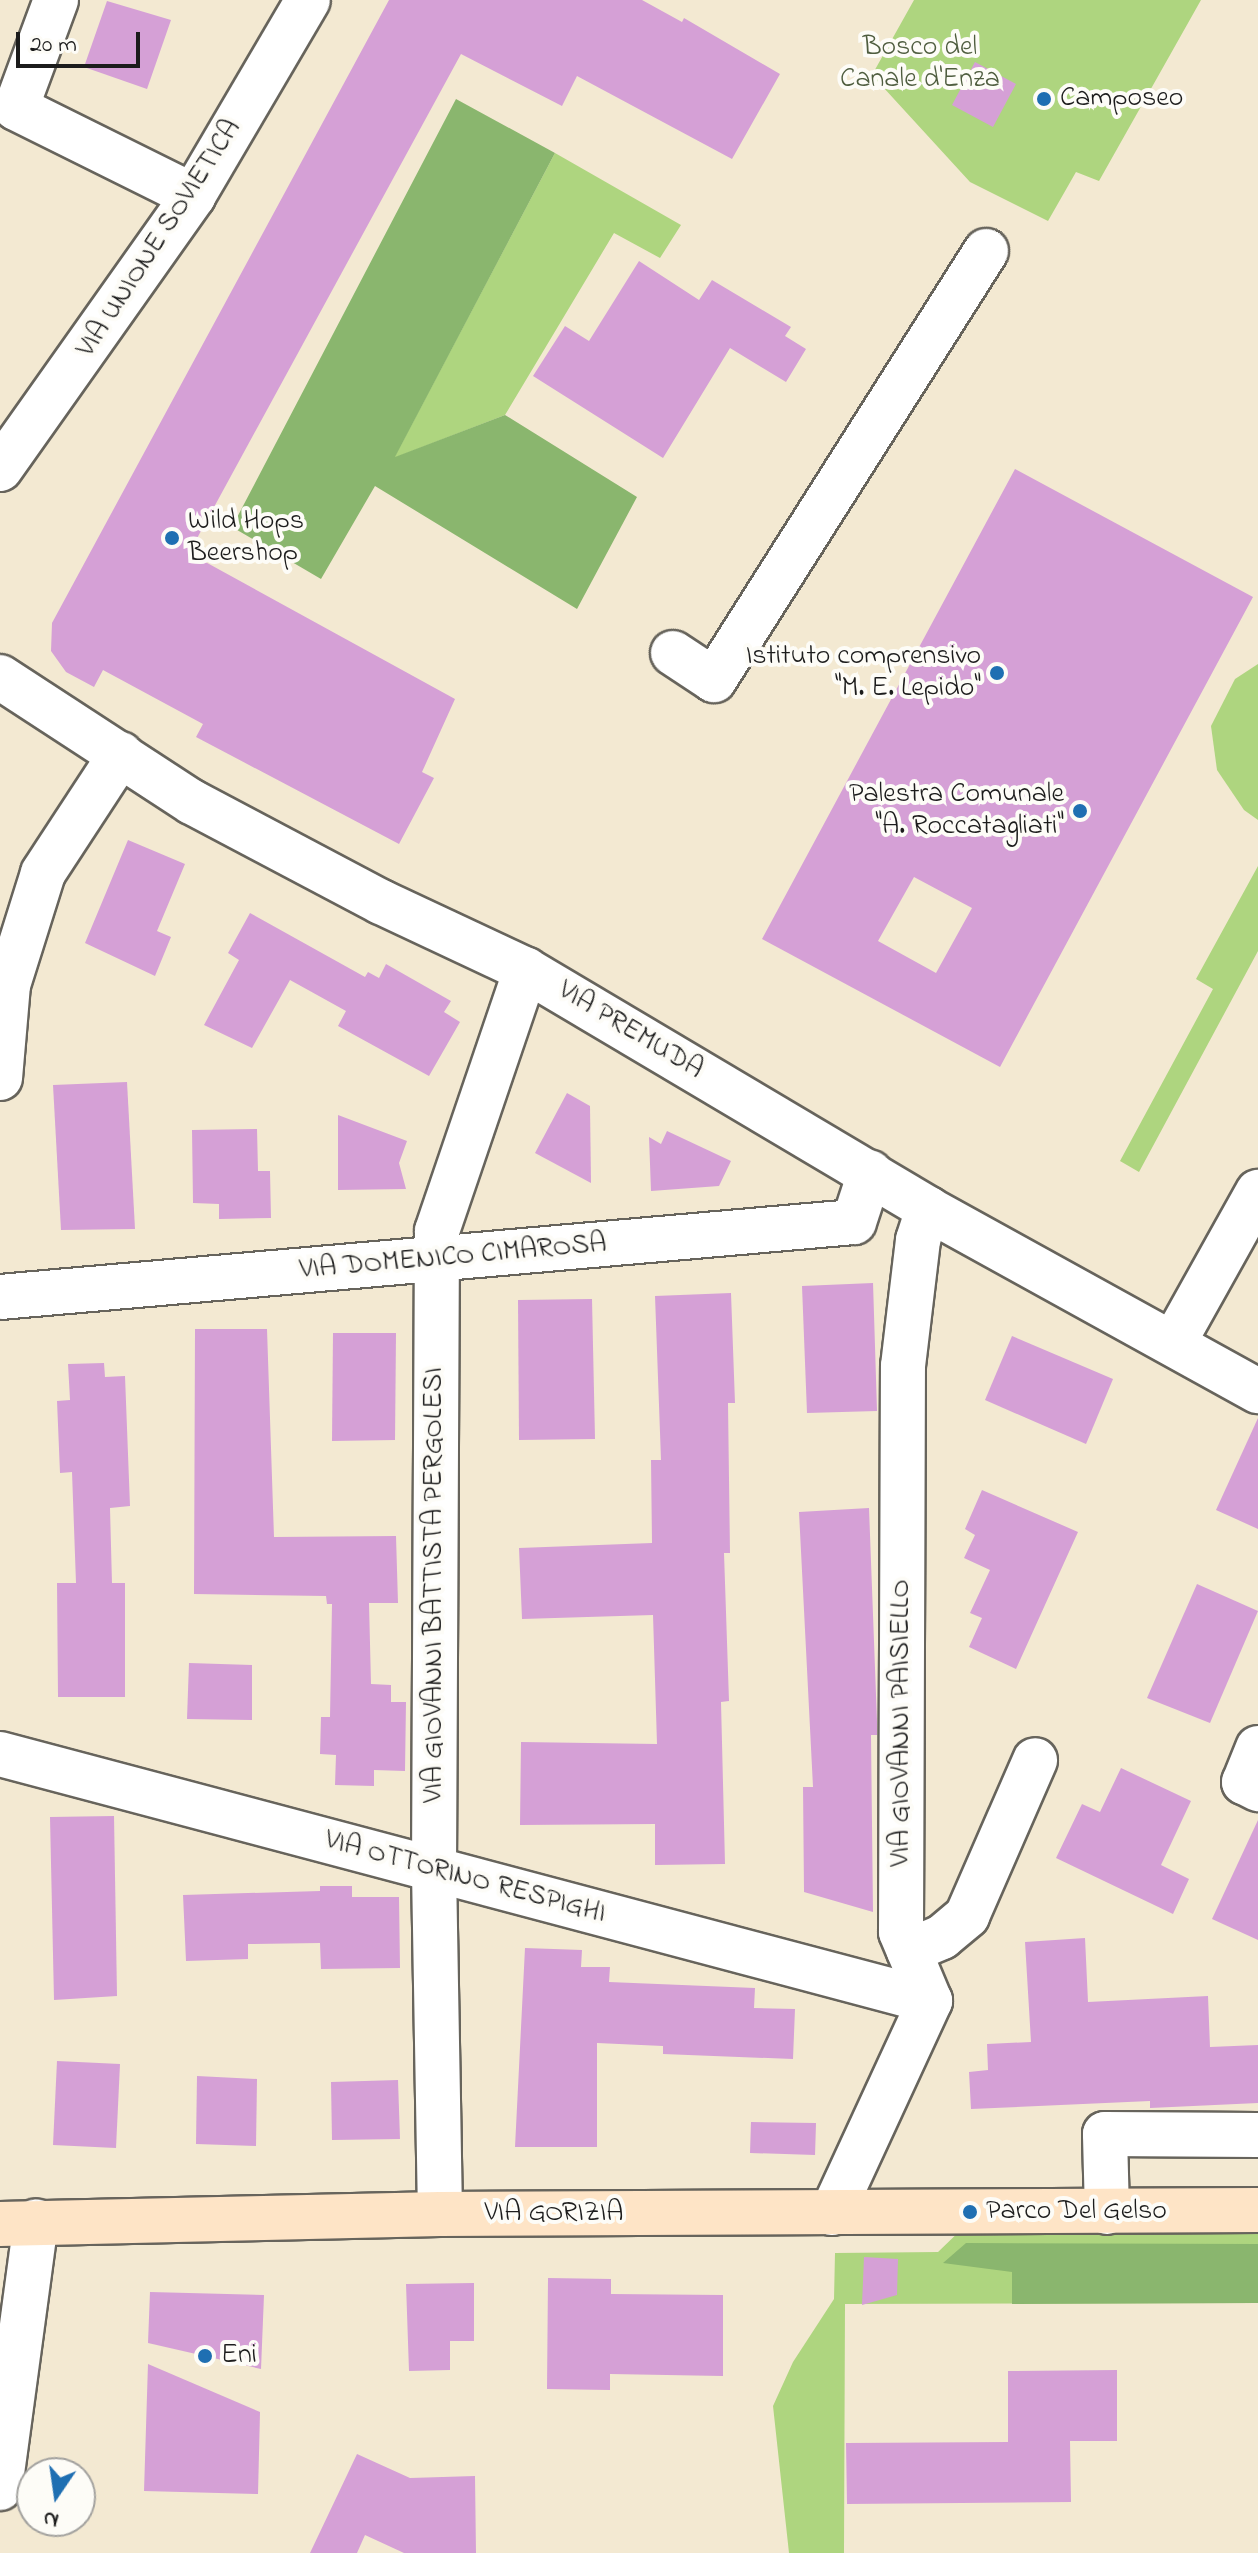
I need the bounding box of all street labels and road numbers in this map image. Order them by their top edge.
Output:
street label: VIA UNIONE SOVIETICA [71,114,249,364]
street label: VIA PREMUDA [551,975,709,1087]
street label: VIA DOMENICO CIMAROSA [298,1228,608,1288]
street label: VIA GIOVANNI BATTISTA PERGOLESI [418,1367,452,1803]
street label: VIA GIOVANNI PAISIELLO [885,1579,919,1867]
street label: VIA OTTORINO RESPIGHI [321,1824,609,1932]
street label: VIA GORIZIA [484,2197,624,2231]

